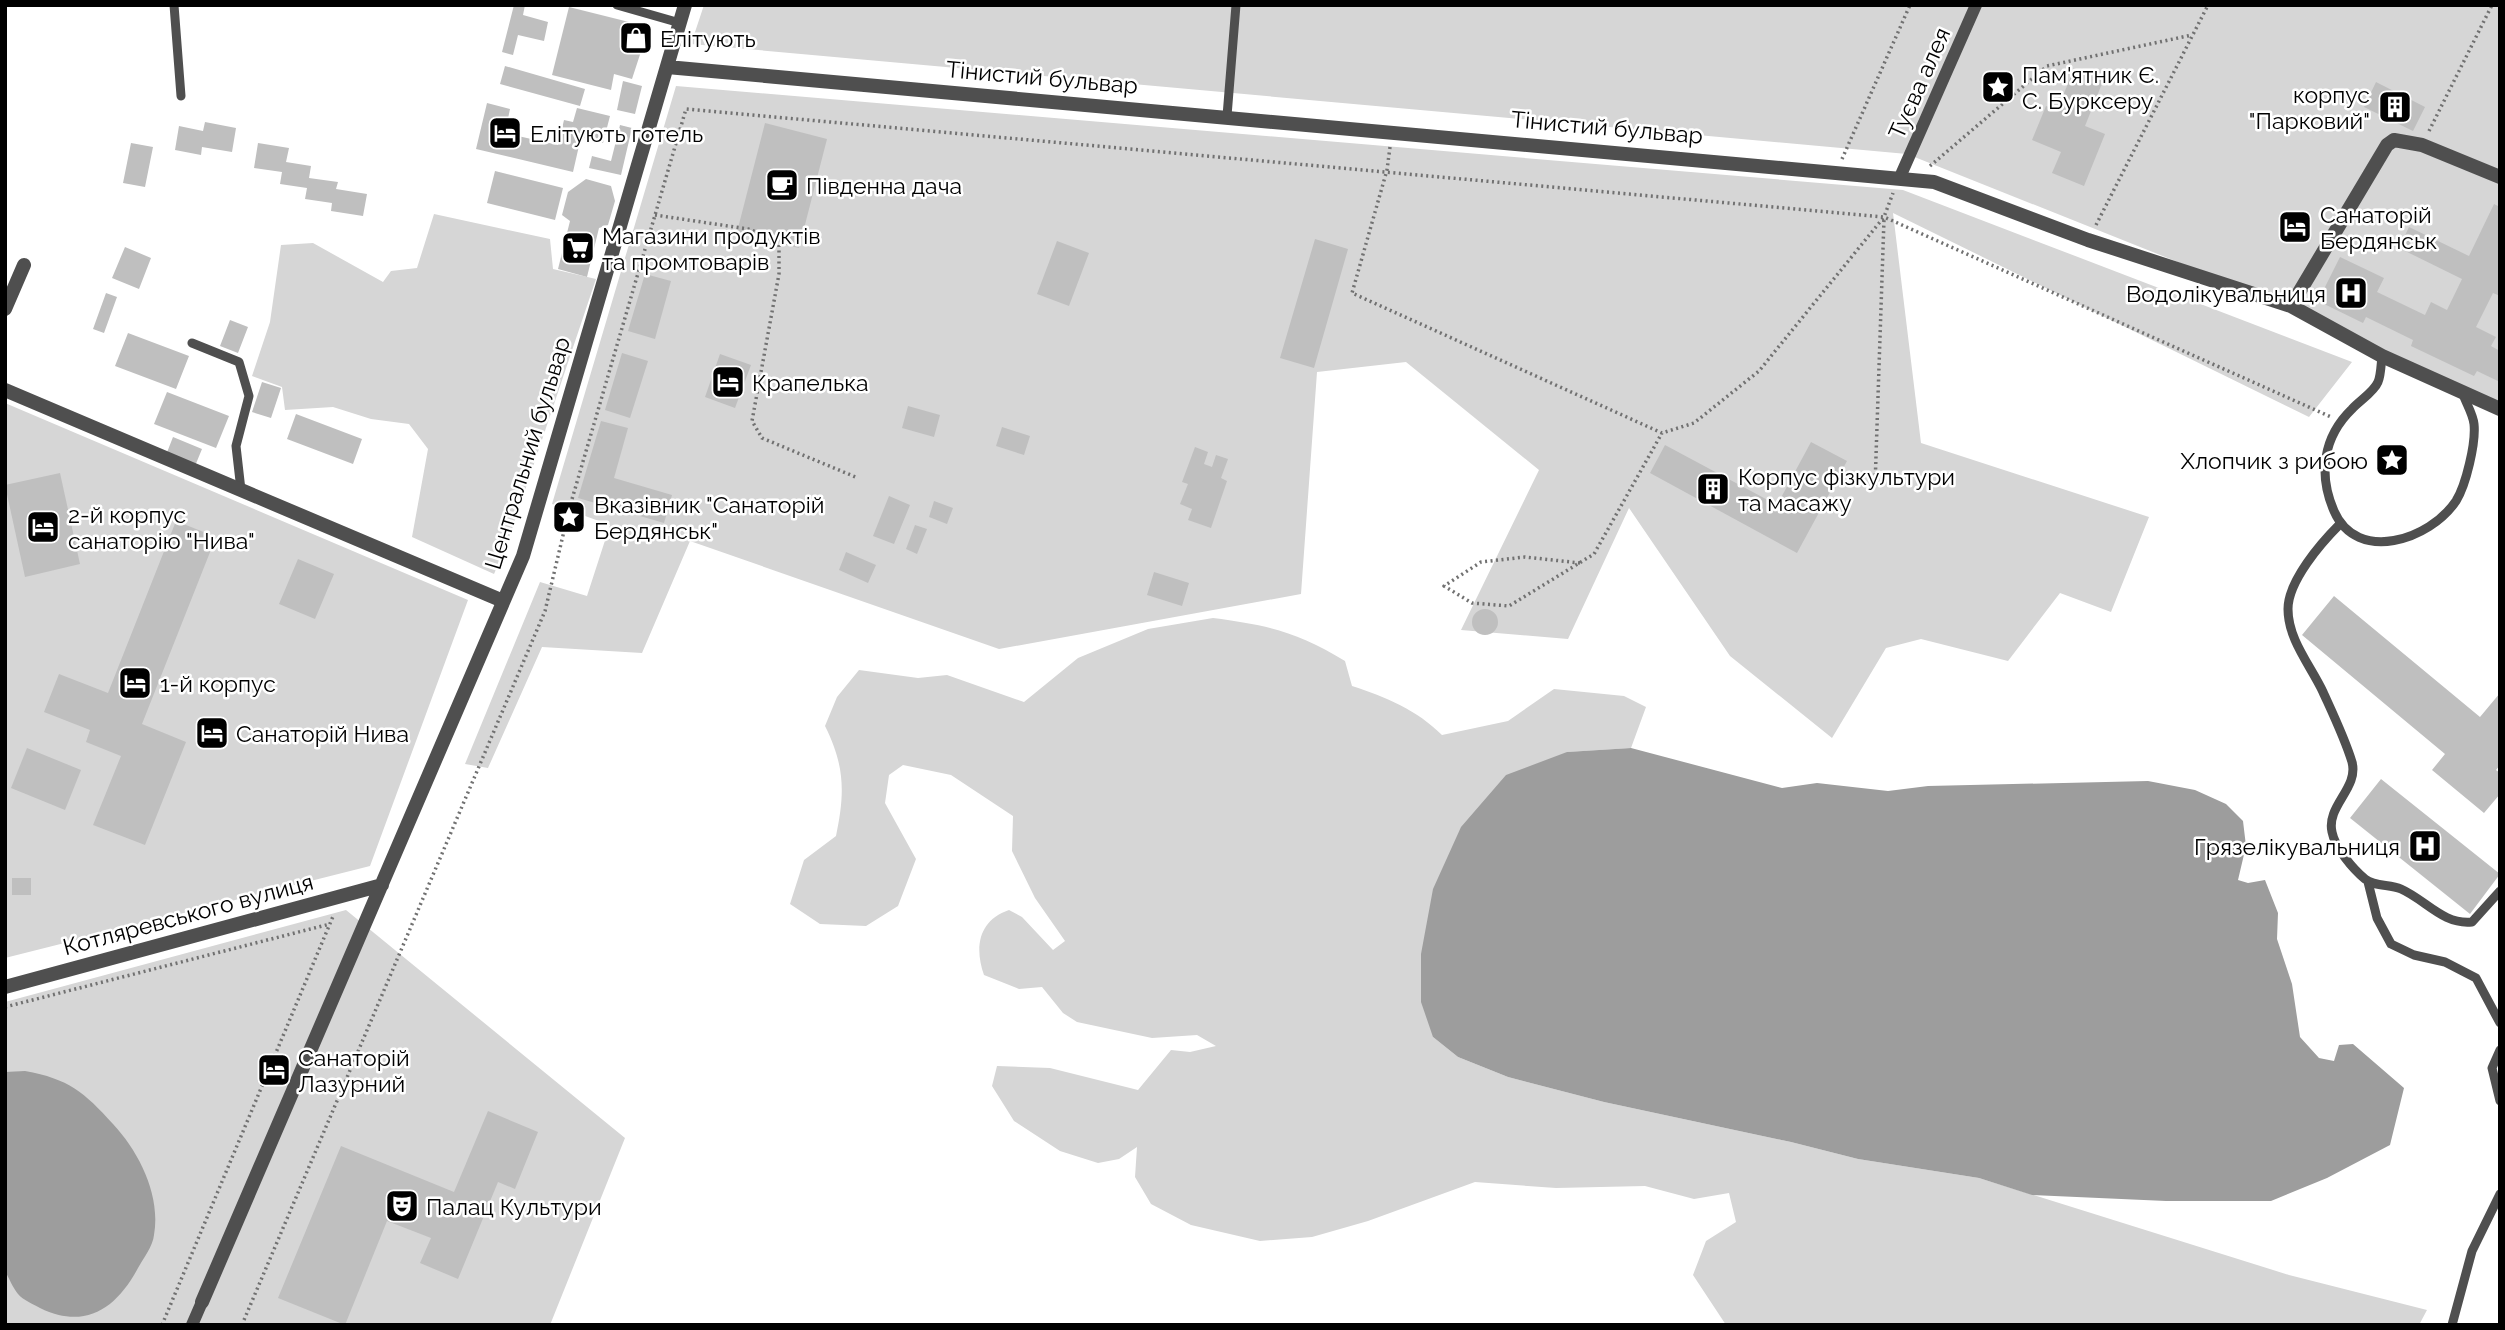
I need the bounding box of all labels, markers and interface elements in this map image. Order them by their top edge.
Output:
shop icon: Елітують [617,19,655,57]
street label: Туєва алея [1883,23,1955,143]
place label: Елітують [660,25,756,52]
street label: Тінистий бульвар [945,55,1139,99]
place label: Пам'ятник Є. С. Бурксеру [2022,61,2159,114]
place icon: Пам'ятник Є. С. Бурксеру [1979,68,2017,106]
place label: корпус "Парковий" [2249,81,2370,134]
building icon: корпус "Парковий" [2376,88,2414,126]
street label: Тінистий бульвар [1510,105,1704,149]
hotel icon: Елітують готель [486,114,524,152]
place label: Елітують готель [530,120,703,147]
cafe icon: Південна дача [763,166,801,204]
place label: Південна дача [806,172,962,199]
place label: Санаторій Бердянськ [2320,201,2437,254]
hotel icon: Санаторій Бердянськ [2276,208,2314,246]
place label: Магазини продуктів та промтоварів [602,222,821,275]
supermarket icon: Магазини продуктів та промтоварів [559,229,597,267]
hospital icon: Водолікувальниця [2332,274,2370,312]
place label: Водолікувальниця [2126,280,2326,307]
street label: Центральний бульвар [479,333,575,573]
hotel icon: Крапелька [709,363,747,401]
place label: Крапелька [752,369,869,396]
place icon: Хлопчик з рибою [2373,441,2411,479]
place label: Хлопчик з рибою [2180,447,2368,474]
place label: Корпус фізкультури та масажу [1738,463,1955,516]
building icon: Корпус фізкультури та масажу [1694,470,1732,508]
place label: Вказівник "Санаторій Бердянськ" [594,491,824,544]
place icon: Вказівник "Санаторій Бердянськ" [550,498,588,536]
place label: 2-й корпус санаторію "Нива" [68,501,255,554]
hotel icon: 2-й корпус санаторію "Нива" [24,508,62,546]
hotel icon: 1-й корпус [116,664,154,702]
place label: 1-й корпус [160,670,276,697]
hotel icon: Санаторій Нива [193,714,231,752]
place label: Санаторій Нива [236,720,409,747]
hospital icon: Грязелікувальниця [2406,827,2444,865]
place label: Грязелікувальниця [2194,833,2400,860]
street label: Котляревського вулиця [60,868,316,960]
place label: Санаторій Лазурний [298,1044,410,1097]
hotel icon: Санаторій Лазурний [255,1051,293,1089]
theatre icon: Палац Культури [383,1187,421,1225]
place label: Палац Культури [426,1193,602,1220]

